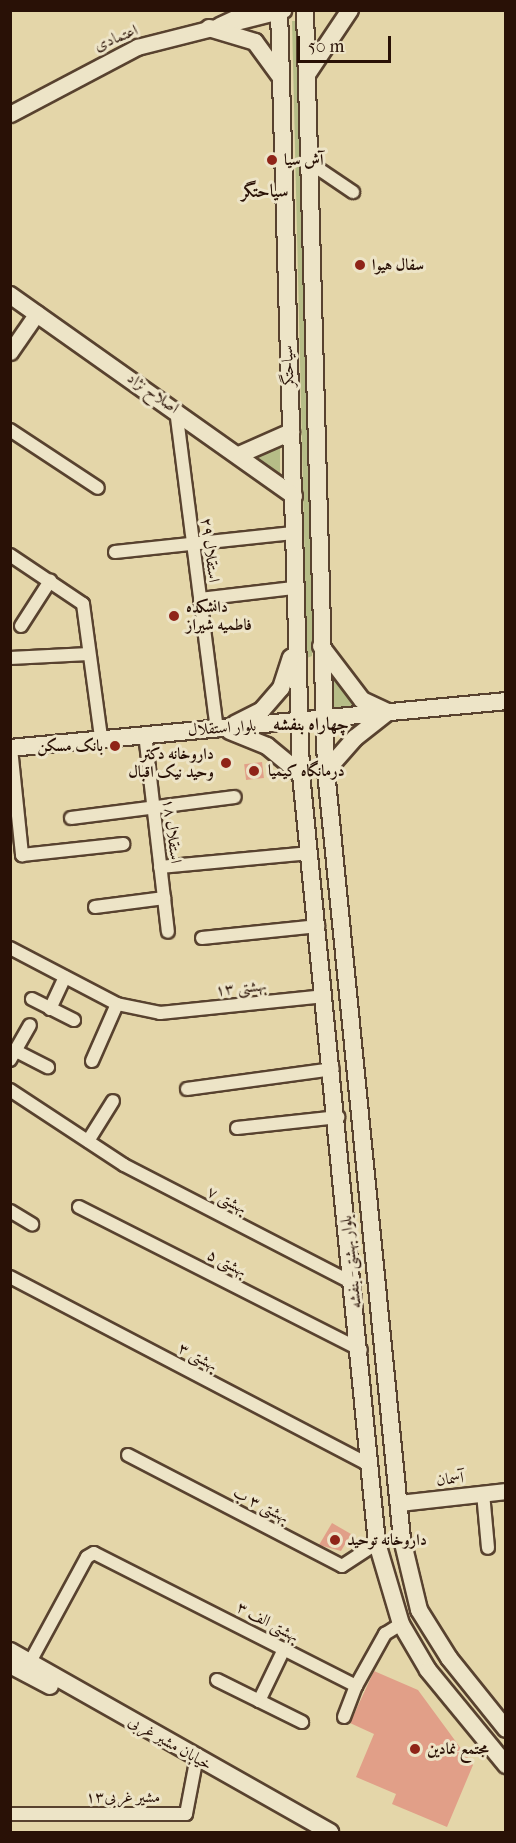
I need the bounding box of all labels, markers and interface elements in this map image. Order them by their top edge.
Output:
street label: اعتمادی [91,21,141,55]
scale bar [300,24,394,62]
text: 50 m [308,36,344,57]
place label: آش سیا [284,150,323,170]
marker: آش سیا [265,153,279,167]
district label: سیاحتگر [242,181,288,203]
place label: سفال هیوا [372,255,424,275]
marker: سفال هیوا [353,258,367,272]
street label: سیاحتگر [278,345,298,387]
street label: اصلاح نژاد [123,368,183,418]
street label: ۲۹ استقلال [196,516,224,584]
place label: دانشکده فاطمیه شیراز [186,597,252,635]
marker: دانشکده فاطمیه شیراز [167,609,181,623]
district label: چهاراه بنفشه [273,714,349,736]
street label: بلوار استقلال [187,716,257,740]
place label: بانک مسکن [37,736,103,756]
marker: بانک مسکن [108,739,122,753]
place label: داروخانه دکتر وحید نیک اقبال [128,744,214,782]
marker: داروخانه دکتر وحید نیک اقبال [219,756,233,770]
place label: درمانگاه کیمیا [268,761,345,781]
marker: درمانگاه کیمیا [245,762,263,780]
street label: استقلال ۱۸ [158,797,186,865]
street label: بهشتی ۱۳ [214,976,268,1000]
street label: بهشتی ۷ [204,1182,250,1218]
street label: بلوار بهشتی - بنفشه [337,1214,365,1310]
street label: بهشتی ۵ [204,1245,250,1281]
street label: بهشتی ۳ [175,1339,221,1375]
street label: آسمان [435,1468,465,1490]
street label: بهشتی ۳ ب [230,1483,292,1527]
place label: داروخانه توحید [347,1530,427,1550]
marker: داروخانه توحید [328,1533,342,1547]
street label: بهشتی الف ۳ [234,1598,302,1646]
street label: خیابان مشیر غربی [125,1711,215,1775]
place label: مجتمع نمادین [427,1739,489,1759]
marker: مجتمع نمادین [408,1742,422,1756]
street label: مشیر غربی۱۳ [86,1787,160,1807]

